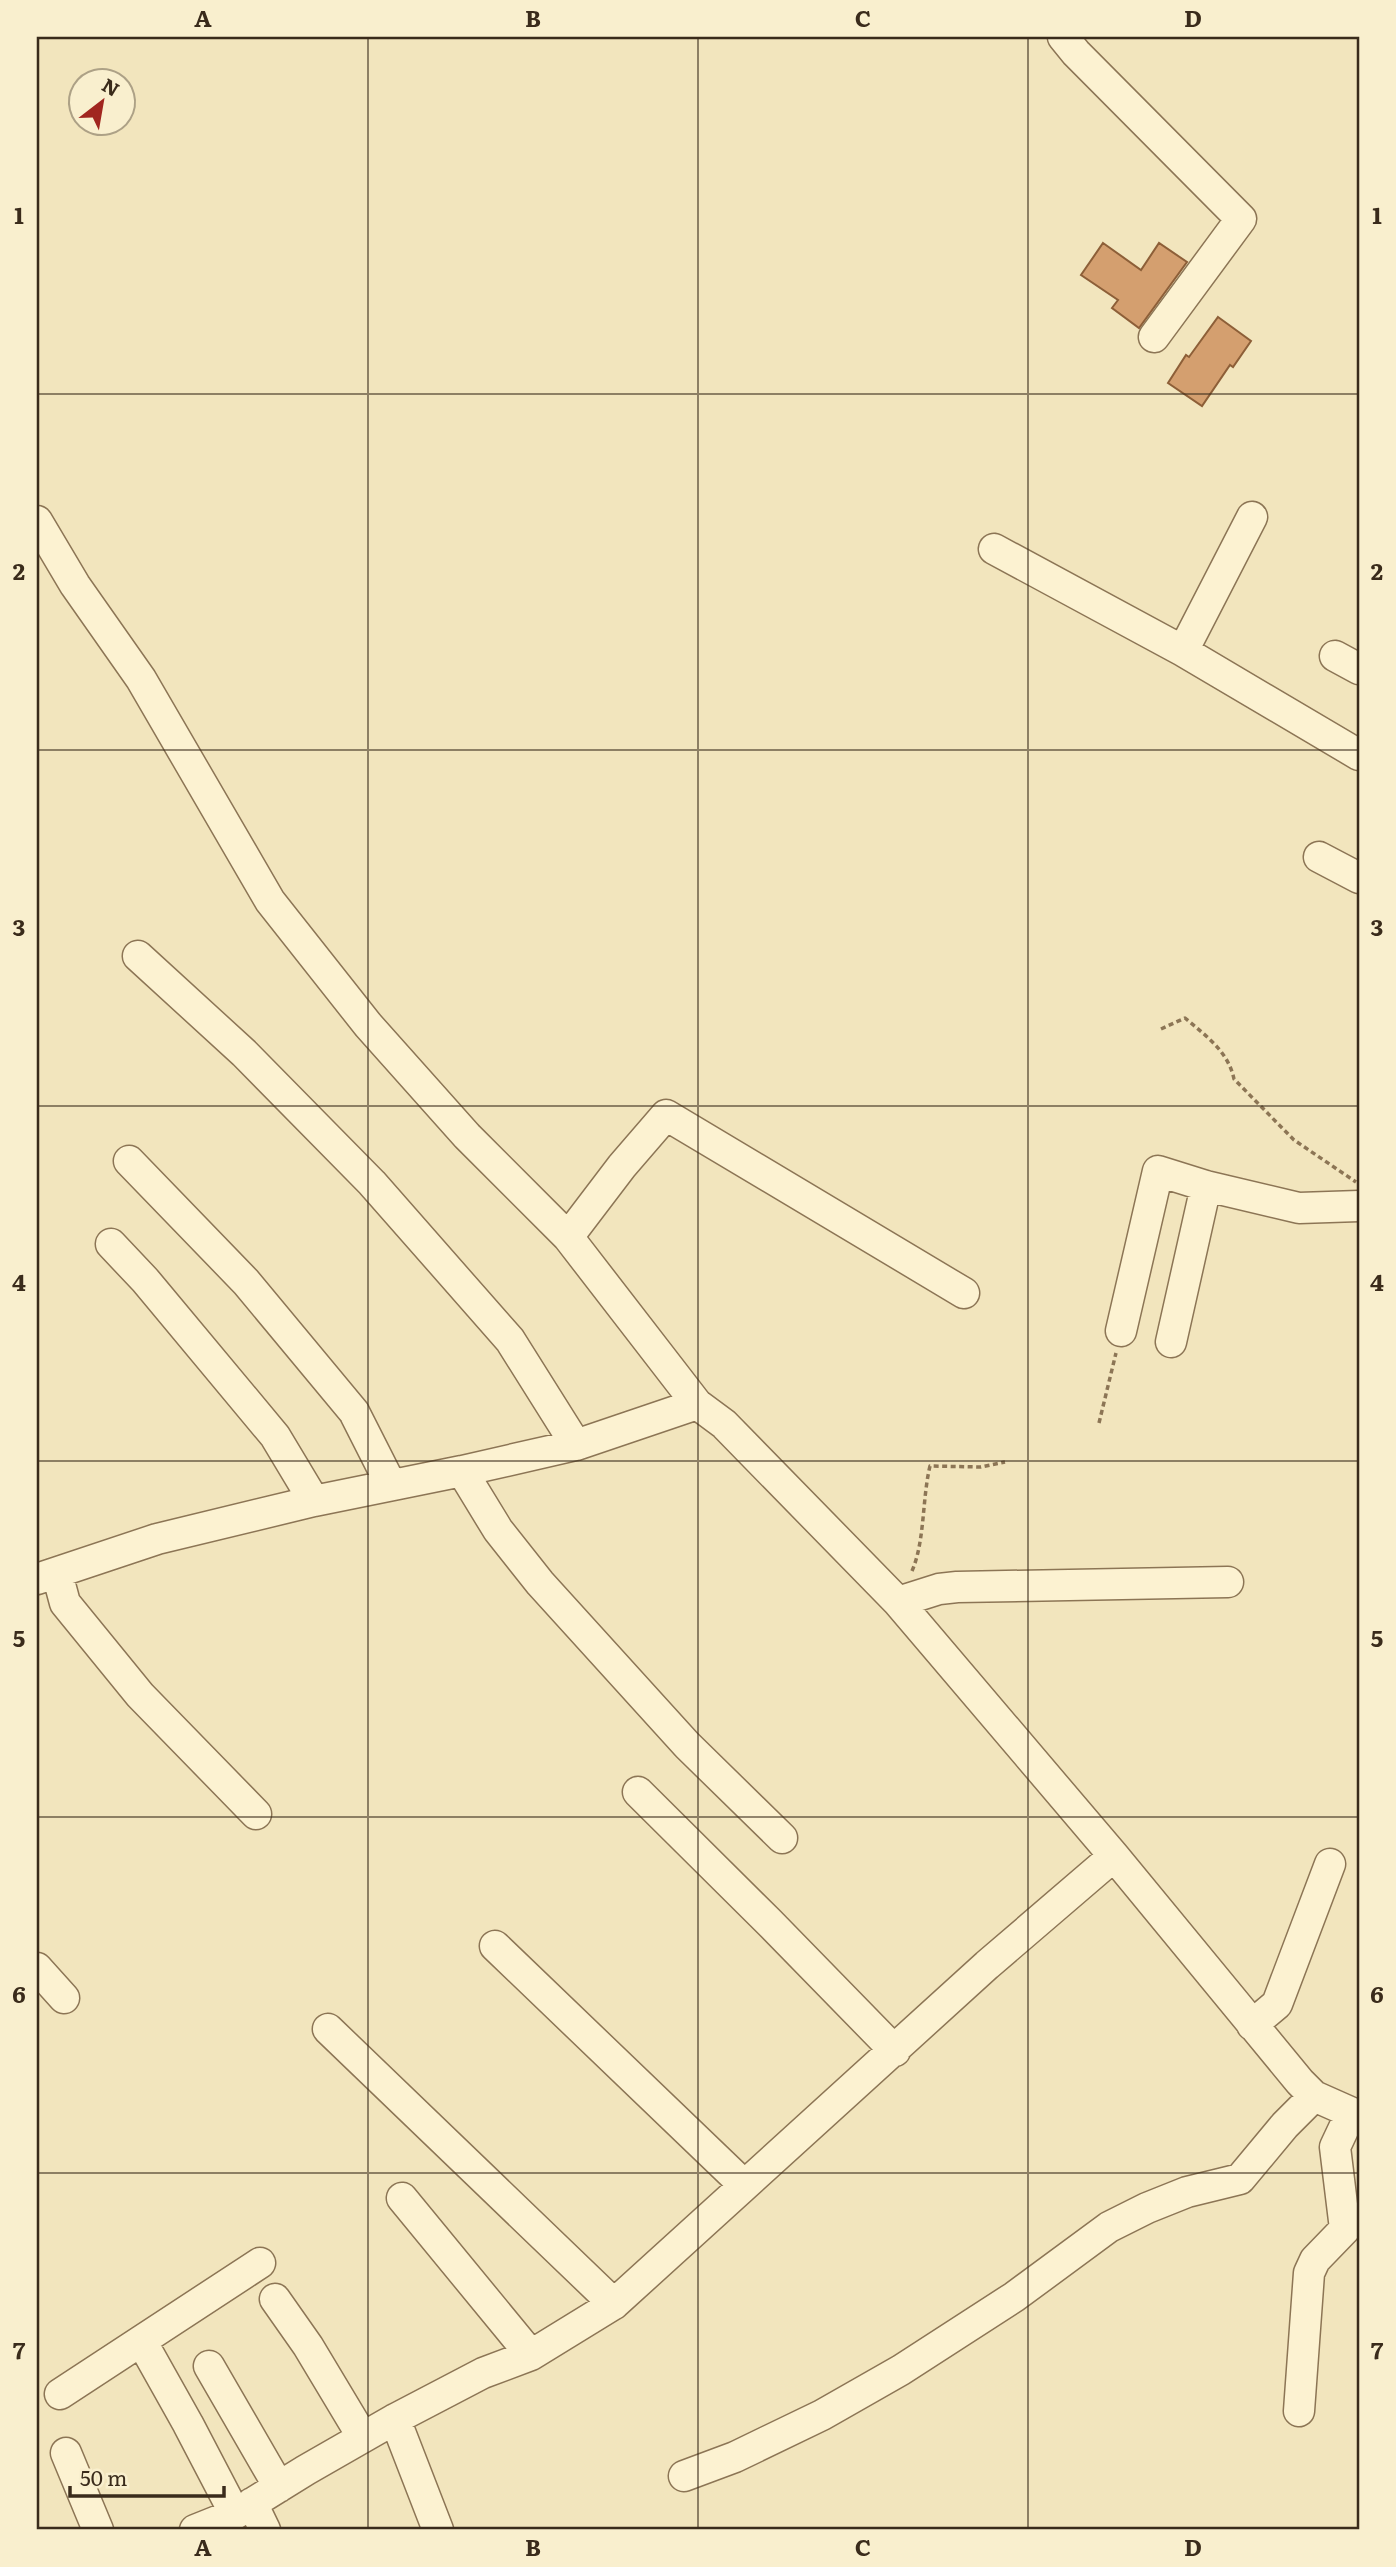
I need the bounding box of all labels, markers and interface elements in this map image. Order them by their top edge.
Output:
text: A [194,0,212,34]
text: B [525,0,541,34]
text: C [855,0,871,34]
text: D [1184,0,1202,34]
north arrow [66,66,136,136]
text: N [97,70,125,103]
text: 1 [14,197,24,231]
text: 1 [1372,197,1382,231]
text: 2 [13,553,25,587]
text: 2 [1371,553,1383,587]
text: 3 [13,909,25,943]
text: 3 [1371,909,1383,943]
text: 4 [12,1264,26,1298]
text: 4 [1370,1264,1384,1298]
text: 5 [13,1620,25,1654]
text: 5 [1371,1620,1383,1654]
text: 6 [12,1976,26,2010]
text: 6 [1370,1976,1384,2010]
text: 7 [13,2332,26,2366]
text: 7 [1371,2332,1384,2366]
scale bar [70,2455,224,2499]
text: 50 m [80,2461,127,2492]
text: A [194,2529,212,2563]
text: B [525,2529,541,2563]
text: C [855,2529,871,2563]
text: D [1184,2529,1202,2563]

